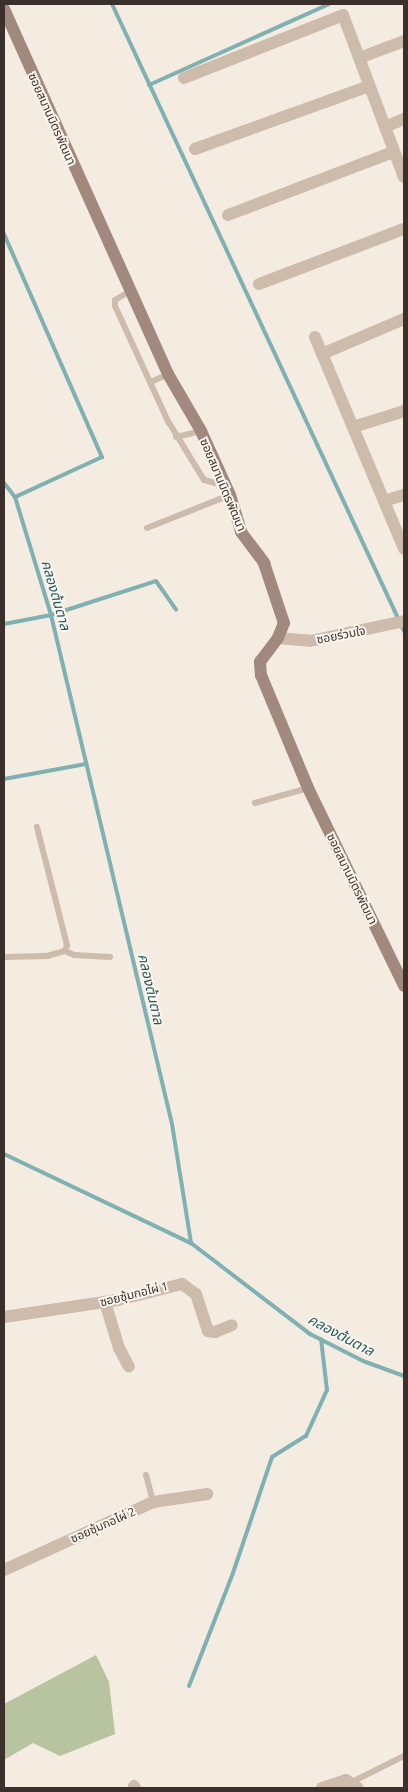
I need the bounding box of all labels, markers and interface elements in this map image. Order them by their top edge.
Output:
street label: ซอยสมานมิตรพัฒนา [25,71,79,167]
street label: ซอยสมานมิตรพัฒนา [197,436,249,534]
water label: คลองต้นตาล [38,558,74,632]
street label: ซอยร่วมใจ [315,623,367,647]
street label: ซอยสมานมิตรพัฒนา [324,831,380,927]
water label: คลองต้นตาล [135,952,167,1026]
street label: ซอยซุ้มกอไผ่ 1 [98,1279,170,1309]
water label: คลองต้นตาล [305,1311,377,1359]
street label: ซอยซุ้มกอไผ่ 2 [68,1504,138,1546]

